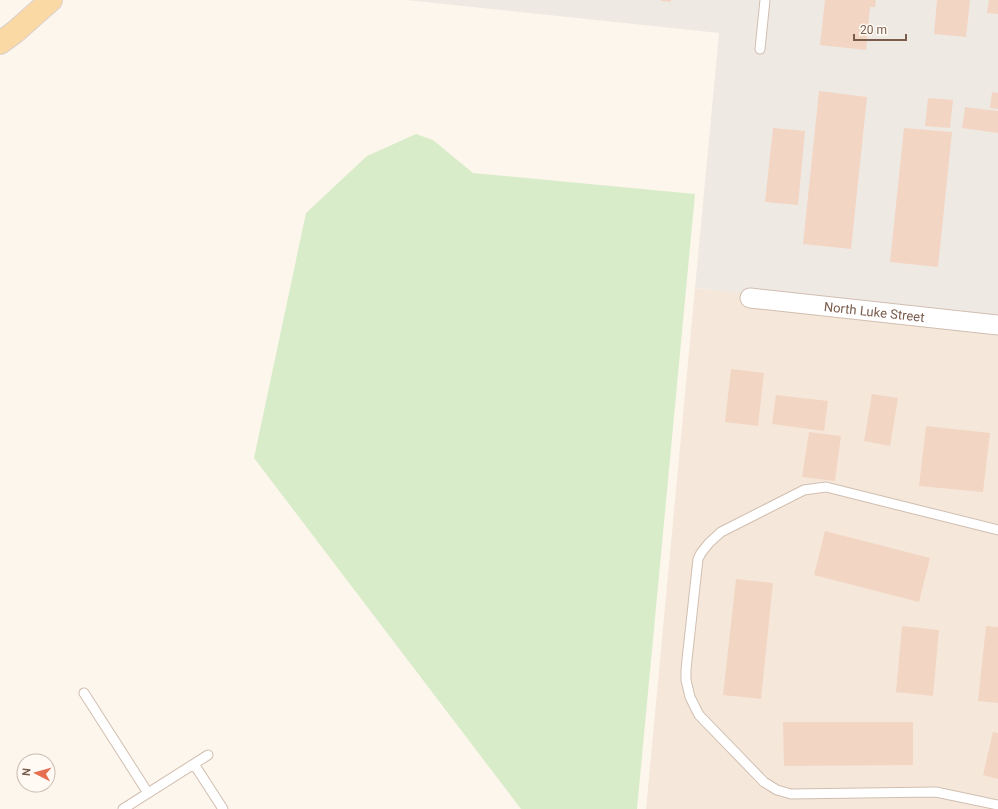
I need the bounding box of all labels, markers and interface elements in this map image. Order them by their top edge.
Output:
scale bar [854,16,906,42]
text: 20 m [860,23,887,37]
street label: North Luke Street [823,299,925,325]
north arrow [16,753,56,793]
text: N [20,767,33,777]

